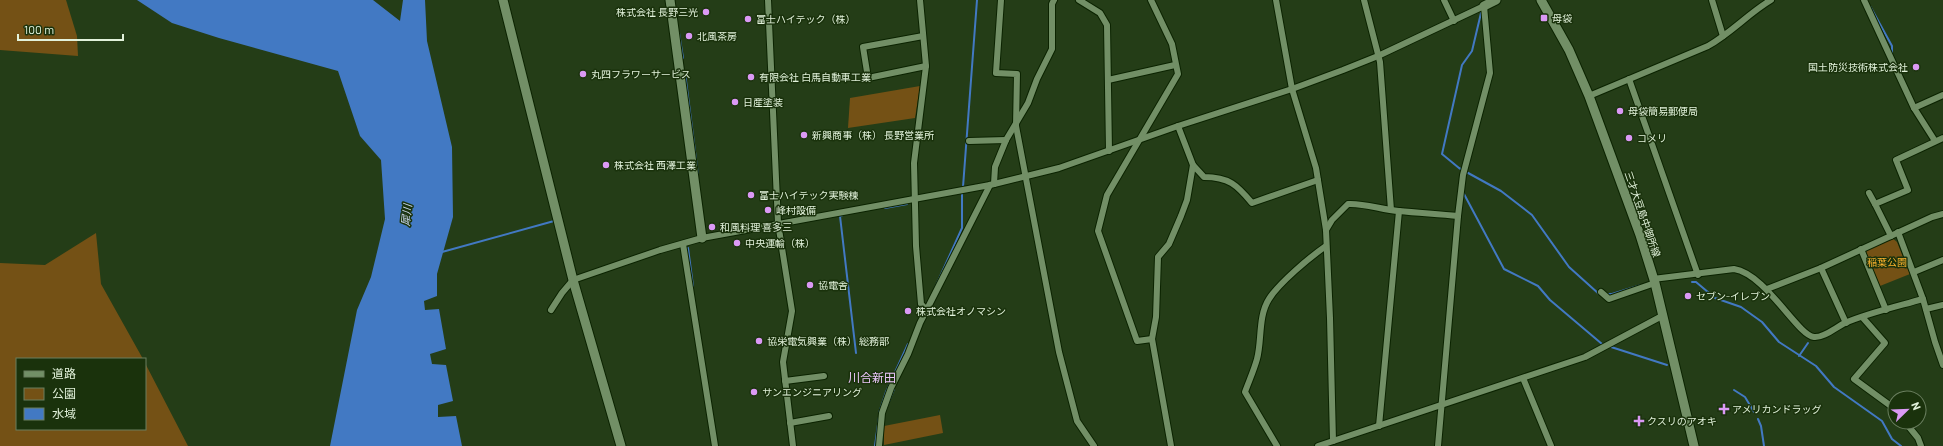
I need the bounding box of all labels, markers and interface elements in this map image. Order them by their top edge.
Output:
place label: 株式会社 長野三光 [616,6,698,18]
marker: 株式会社 長野三光 [701,7,711,17]
place label: 母袋 [1552,12,1572,24]
place label: 富士ハイテック（株） [756,13,856,25]
marker: 母袋 [1539,13,1549,23]
marker: 富士ハイテック（株） [743,14,753,24]
scale bar [18,16,123,42]
text: 100 m [24,22,54,36]
place label: 北風茶房 [697,30,737,42]
marker: 北風茶房 [684,31,694,41]
place label: 国土防災技術株式会社 [1808,61,1908,73]
marker: 国土防災技術株式会社 [1911,62,1921,72]
place label: 丸四フラワーサービス [591,68,691,80]
marker: 丸四フラワーサービス [578,69,588,79]
place label: 有限会社 白馬自動車工業 [759,71,871,83]
marker: 有限会社 白馬自動車工業 [746,72,756,82]
place label: 日産塗装 [743,96,783,108]
marker: 日産塗装 [730,97,740,107]
place label: 母袋簡易郵便局 [1628,105,1698,117]
marker: 母袋簡易郵便局 [1615,106,1625,116]
place label: 新興商事（株） 長野営業所 [812,129,934,141]
marker: 新興商事（株） 長野営業所 [799,130,809,140]
place label: コメリ [1637,132,1667,144]
marker: コメリ [1624,133,1634,143]
place label: 株式会社 西澤工業 [614,159,696,171]
marker: 株式会社 西澤工業 [601,160,611,170]
street label: 三才大豆島中御所線 [1623,169,1663,259]
place label: 富士ハイテック実験棟 [759,189,859,201]
marker: 富士ハイテック実験棟 [746,190,756,200]
water label: 犀川 [398,202,414,227]
place label: 峰村設備 [776,204,816,216]
marker: 峰村設備 [763,205,773,215]
place label: 和風料理 喜多三 [720,221,792,233]
marker: 和風料理 喜多三 [707,222,717,232]
place label: 中央運輸（株） [745,237,815,249]
marker: 中央運輸（株） [732,238,742,248]
park label: 稲葉公園 [1867,256,1907,268]
place label: 協電舎 [818,279,848,291]
marker: 協電舎 [805,280,815,290]
place label: セブン-イレブン [1696,290,1770,302]
marker: セブン-イレブン [1683,291,1693,301]
place label: 株式会社オノマシン [916,305,1006,317]
marker: 株式会社オノマシン [903,306,913,316]
place label: 協栄電気興業（株） 総務部 [767,335,889,347]
marker: 協栄電気興業（株） 総務部 [754,336,764,346]
legend [16,358,146,430]
text: 道路 [52,366,76,380]
district label: 川合新田 [848,370,896,384]
text: 公園 [52,386,76,400]
place label: サンエンジニアリング [762,386,862,398]
marker: サンエンジニアリング [749,387,759,397]
north arrow [1887,390,1927,430]
text: N [1909,400,1924,412]
place label: アメリカンドラッグ [1732,403,1822,415]
marker: アメリカンドラッグ [1719,404,1729,414]
text: 水域 [52,406,76,420]
place label: クスリのアオキ [1647,415,1717,427]
marker: クスリのアオキ [1634,416,1644,426]

